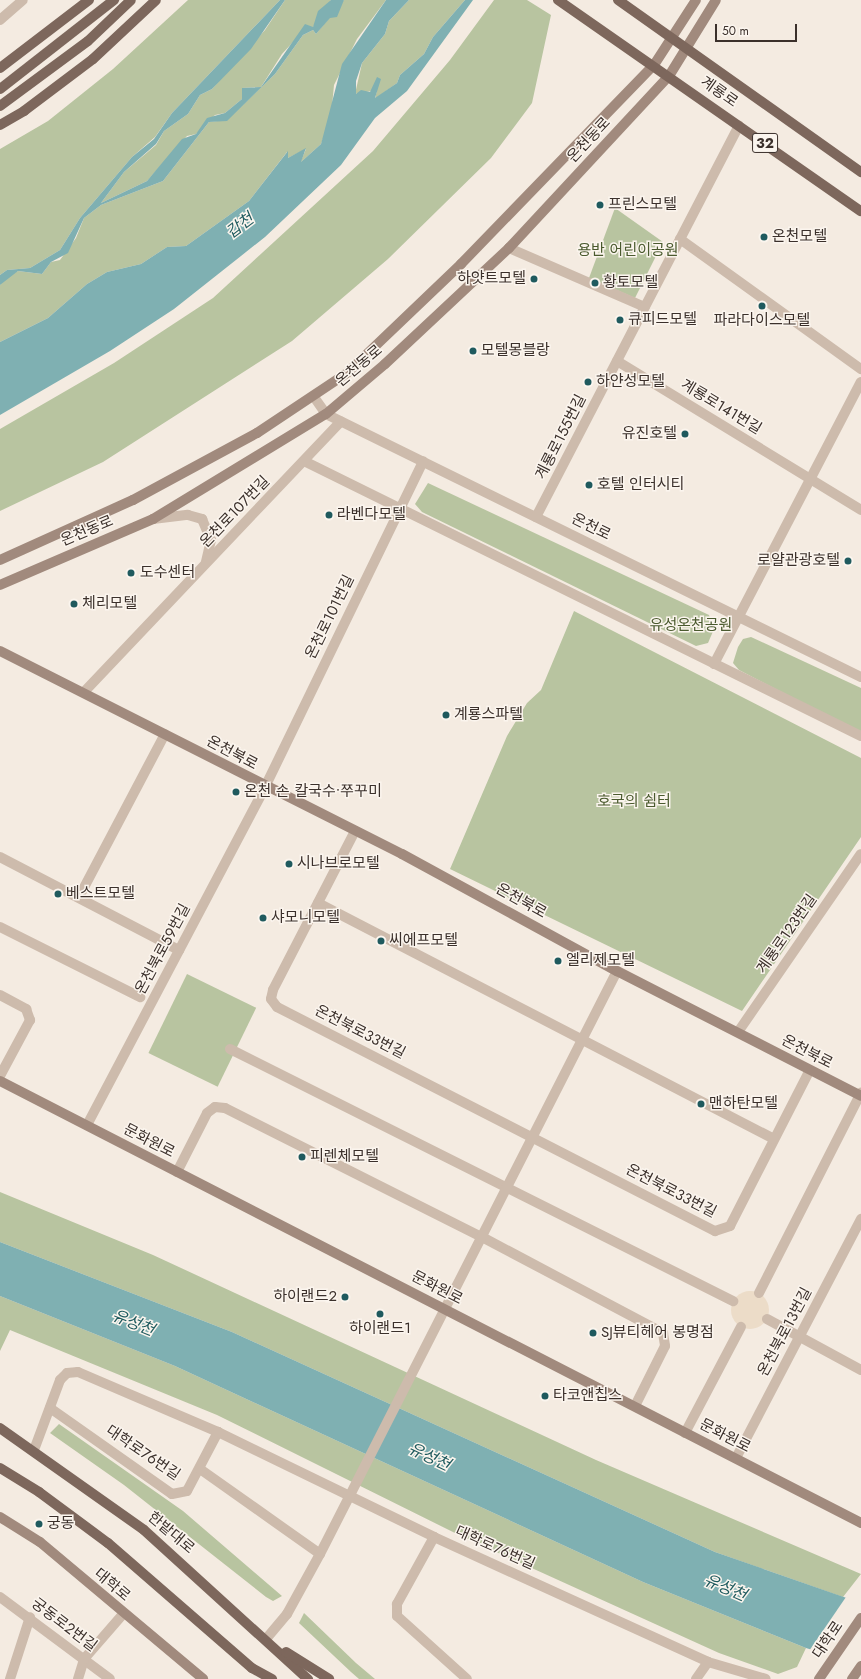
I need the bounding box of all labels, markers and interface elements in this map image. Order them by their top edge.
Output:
scale bar [717,16,799,42]
text: 50 m [722,22,749,40]
street label: 계룡로 [697,73,741,111]
street label: 온천동로 [564,114,614,166]
road number: 32 [752,131,778,155]
place label: 프린스모텔 [608,196,677,214]
marker: 프린스모텔 [595,200,605,210]
water label: 갑천 [222,209,258,243]
place label: 온천모텔 [772,228,827,246]
marker: 온천모텔 [759,232,769,242]
park label: 용반 어린이공원 [577,242,679,260]
place label: 하얏트모텔 [457,270,526,288]
marker: 하얏트모텔 [529,274,539,284]
place label: 황토모텔 [603,274,658,292]
marker: 황토모텔 [590,278,600,288]
marker: 파라다이스모텔 [757,301,767,311]
place label: 큐피드모텔 [628,311,697,329]
place label: 파라다이스모텔 [714,312,810,330]
marker: 큐피드모텔 [615,315,625,325]
street label: 온천동로 [332,341,386,391]
place label: 모텔몽블랑 [481,342,550,360]
marker: 모텔몽블랑 [468,346,478,356]
place label: 하얀성모텔 [596,373,665,391]
street label: 계룡로141번길 [677,376,765,438]
marker: 하얀성모텔 [583,377,593,387]
street label: 계룡로155번길 [532,392,590,482]
place label: 유진호텔 [622,425,677,443]
marker: 유진호텔 [680,429,690,439]
street label: 온천로107번길 [196,472,274,552]
place label: 호텔 인터시티 [597,476,684,494]
marker: 호텔 인터시티 [584,480,594,490]
place label: 라벤다모텔 [337,506,406,524]
marker: 라벤다모텔 [324,510,334,520]
street label: 온천로 [568,510,614,544]
street label: 온천동로 [58,512,116,550]
place label: 로얄관광호텔 [757,552,840,570]
marker: 로얄관광호텔 [843,556,853,566]
place label: 도수센터 [140,564,195,582]
marker: 도수센터 [125,567,137,579]
street label: 온천로101번길 [302,572,358,662]
place label: 체리모텔 [82,595,137,613]
marker: 체리모텔 [69,599,79,609]
park label: 유성온천공원 [650,617,732,635]
place label: 계룡스파텔 [454,706,523,724]
marker: 계룡스파텔 [441,710,451,720]
street label: 온천북로 [203,732,261,774]
place label: 온천 손 칼국수•쭈꾸미 [244,783,382,801]
marker: 온천 손 칼국수•쭈꾸미 [231,787,241,797]
park label: 호국의 쉼터 [597,793,671,811]
place label: 시나브로모텔 [297,855,380,873]
marker: 시나브로모텔 [284,859,294,869]
street label: 온천북로 [492,880,550,922]
place label: 베스트모텔 [66,885,135,903]
marker: 베스트모텔 [53,889,63,899]
street label: 계룡로123번길 [753,891,821,977]
street label: 온천북로59번길 [132,901,194,997]
place label: 샤모니모텔 [271,909,340,927]
marker: 샤모니모텔 [258,913,268,923]
place label: 씨에프모텔 [389,932,458,950]
marker: 씨에프모텔 [376,936,386,946]
place label: 엘리제모텔 [566,952,635,970]
marker: 엘리제모텔 [553,956,563,966]
street label: 온천북로33번길 [312,1001,408,1063]
street label: 온천북로 [778,1031,836,1073]
place label: 맨하탄모텔 [709,1095,778,1113]
marker: 맨하탄모텔 [696,1099,706,1109]
street label: 문화원로 [120,1120,178,1162]
place label: 피렌체모텔 [310,1148,379,1166]
marker: 피렌체모텔 [297,1152,307,1162]
street label: 온천북로33번길 [623,1160,719,1222]
street label: 문화원로 [408,1267,466,1309]
street label: 온천북로13번길 [754,1285,816,1379]
place label: 하이랜드2 [273,1288,337,1306]
marker: 하이랜드2 [340,1292,350,1302]
water label: 유성천 [109,1306,157,1340]
marker: 하이랜드1 [375,1309,385,1319]
place label: 하이랜드1 [349,1320,411,1338]
place label: SJ뷰티헤어 봉명점 [601,1324,714,1342]
marker: SJ뷰티헤어 봉명점 [588,1328,598,1338]
place label: 타코앤칩스 [553,1387,622,1405]
marker: 타코앤칩스 [540,1391,550,1401]
street label: 문화원로 [696,1415,754,1457]
street label: 대학로76번길 [103,1422,183,1484]
water label: 유성천 [405,1439,453,1475]
street label: 한밭대로 [144,1508,198,1558]
place label: 궁동 [47,1515,75,1533]
marker: 궁동 [34,1519,44,1529]
street label: 대학로76번길 [452,1522,538,1574]
street label: 대학로 [90,1565,134,1605]
water label: 유성천 [701,1571,749,1605]
street label: 궁동로2번길 [28,1594,100,1656]
street label: 대학로 [809,1618,847,1662]

